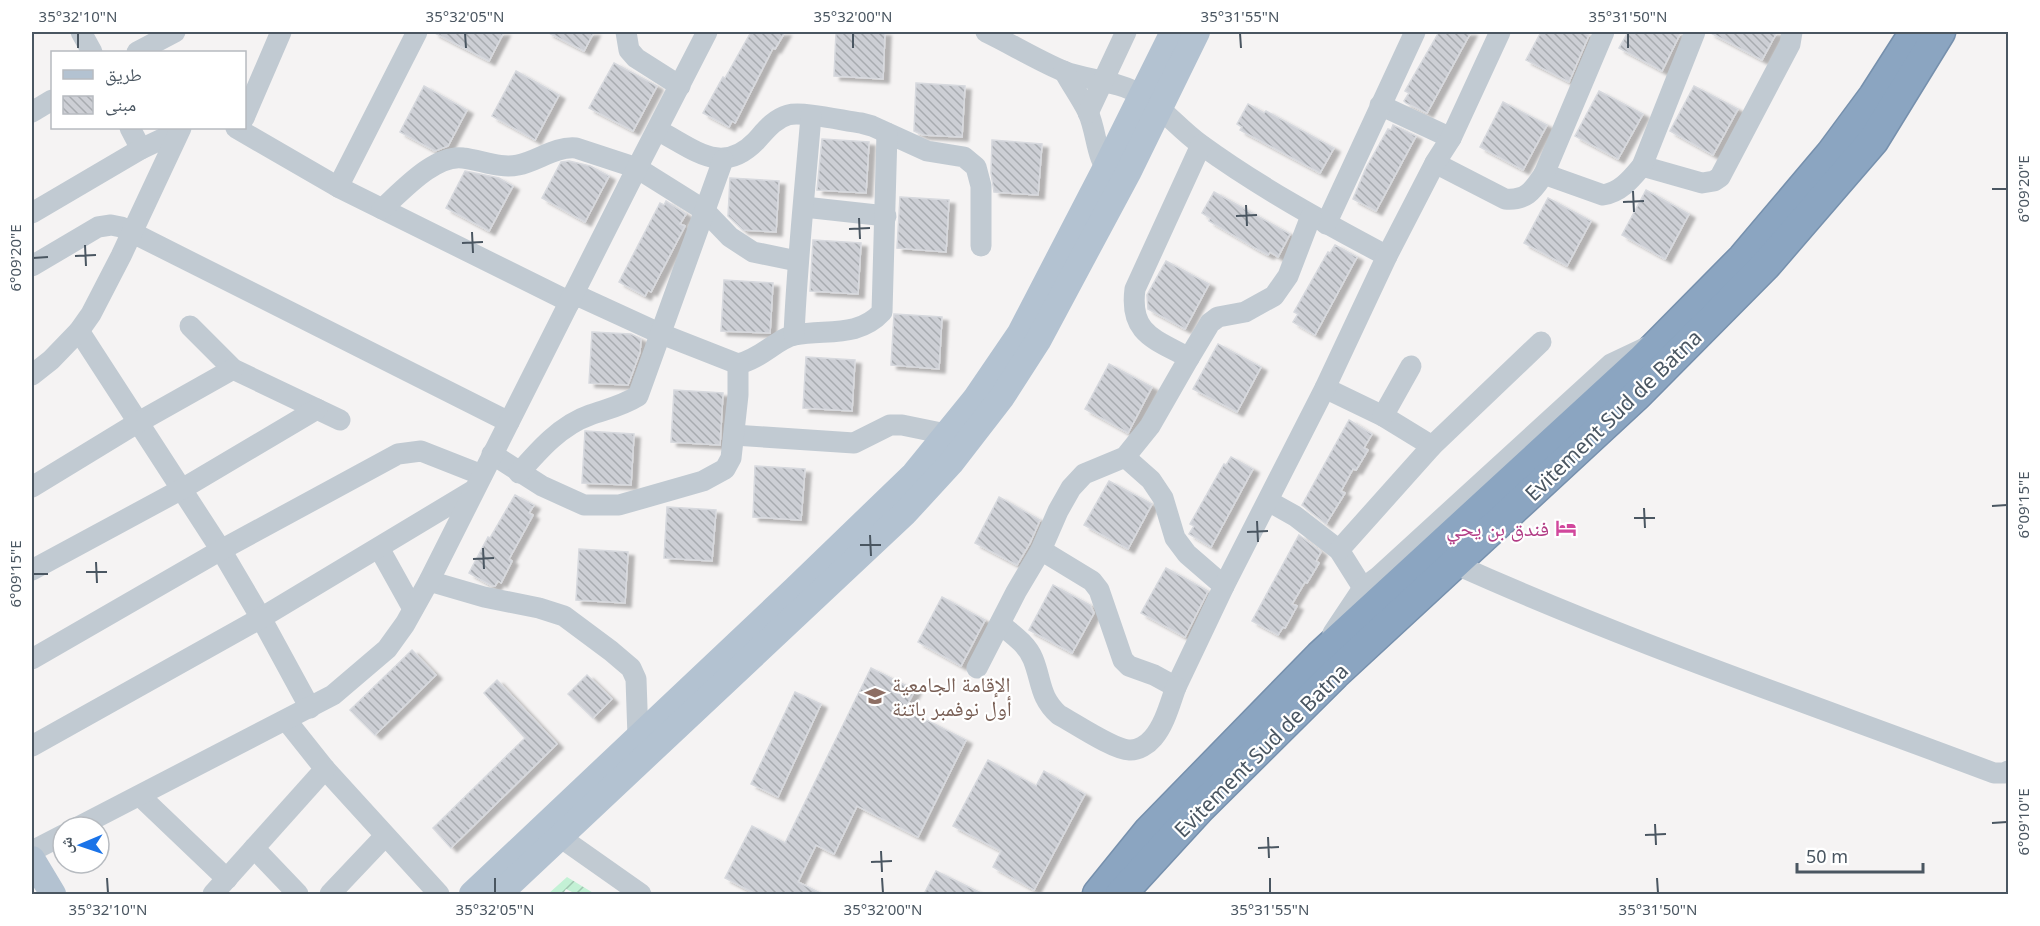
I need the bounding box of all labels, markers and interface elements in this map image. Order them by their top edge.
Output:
text: 35°32'10"N [39,6,117,26]
text: 35°32'05"N [426,6,504,26]
text: 35°32'00"N [814,6,892,26]
text: 35°31'55"N [1201,6,1279,26]
text: 35°31'50"N [1589,6,1667,26]
legend [51,51,246,129]
text: طريق [105,62,142,86]
text: مبنى [105,92,136,116]
text: 6°09'20"E [2013,155,2033,223]
text: 6°09'20"E [5,224,25,292]
street label: Evitement Sud de Batna [1519,323,1707,507]
text: 6°09'15"E [2013,471,2033,539]
place label: فندق بن يحي [1446,514,1549,545]
hotel icon: فندق بن يحي [1554,516,1578,540]
text: 6°09'15"E [5,540,25,608]
street label: Evitement Sud de Batna [1168,657,1354,843]
place label: الإقامة الجامعية أول نوفمبر باتنة [892,670,1012,722]
school or university icon: الإقامة الجامعية أول نوفمبر باتنة [863,684,887,708]
text: 6°09'10"E [2013,788,2033,856]
north arrow [51,815,111,875]
scale bar [1797,836,1923,874]
text: ش [55,837,77,854]
text: 50 m [1806,844,1848,868]
text: 35°32'10"N [69,899,147,919]
text: 35°32'05"N [456,899,534,919]
text: 35°32'00"N [844,899,922,919]
text: 35°31'55"N [1231,899,1309,919]
text: 35°31'50"N [1619,899,1697,919]

